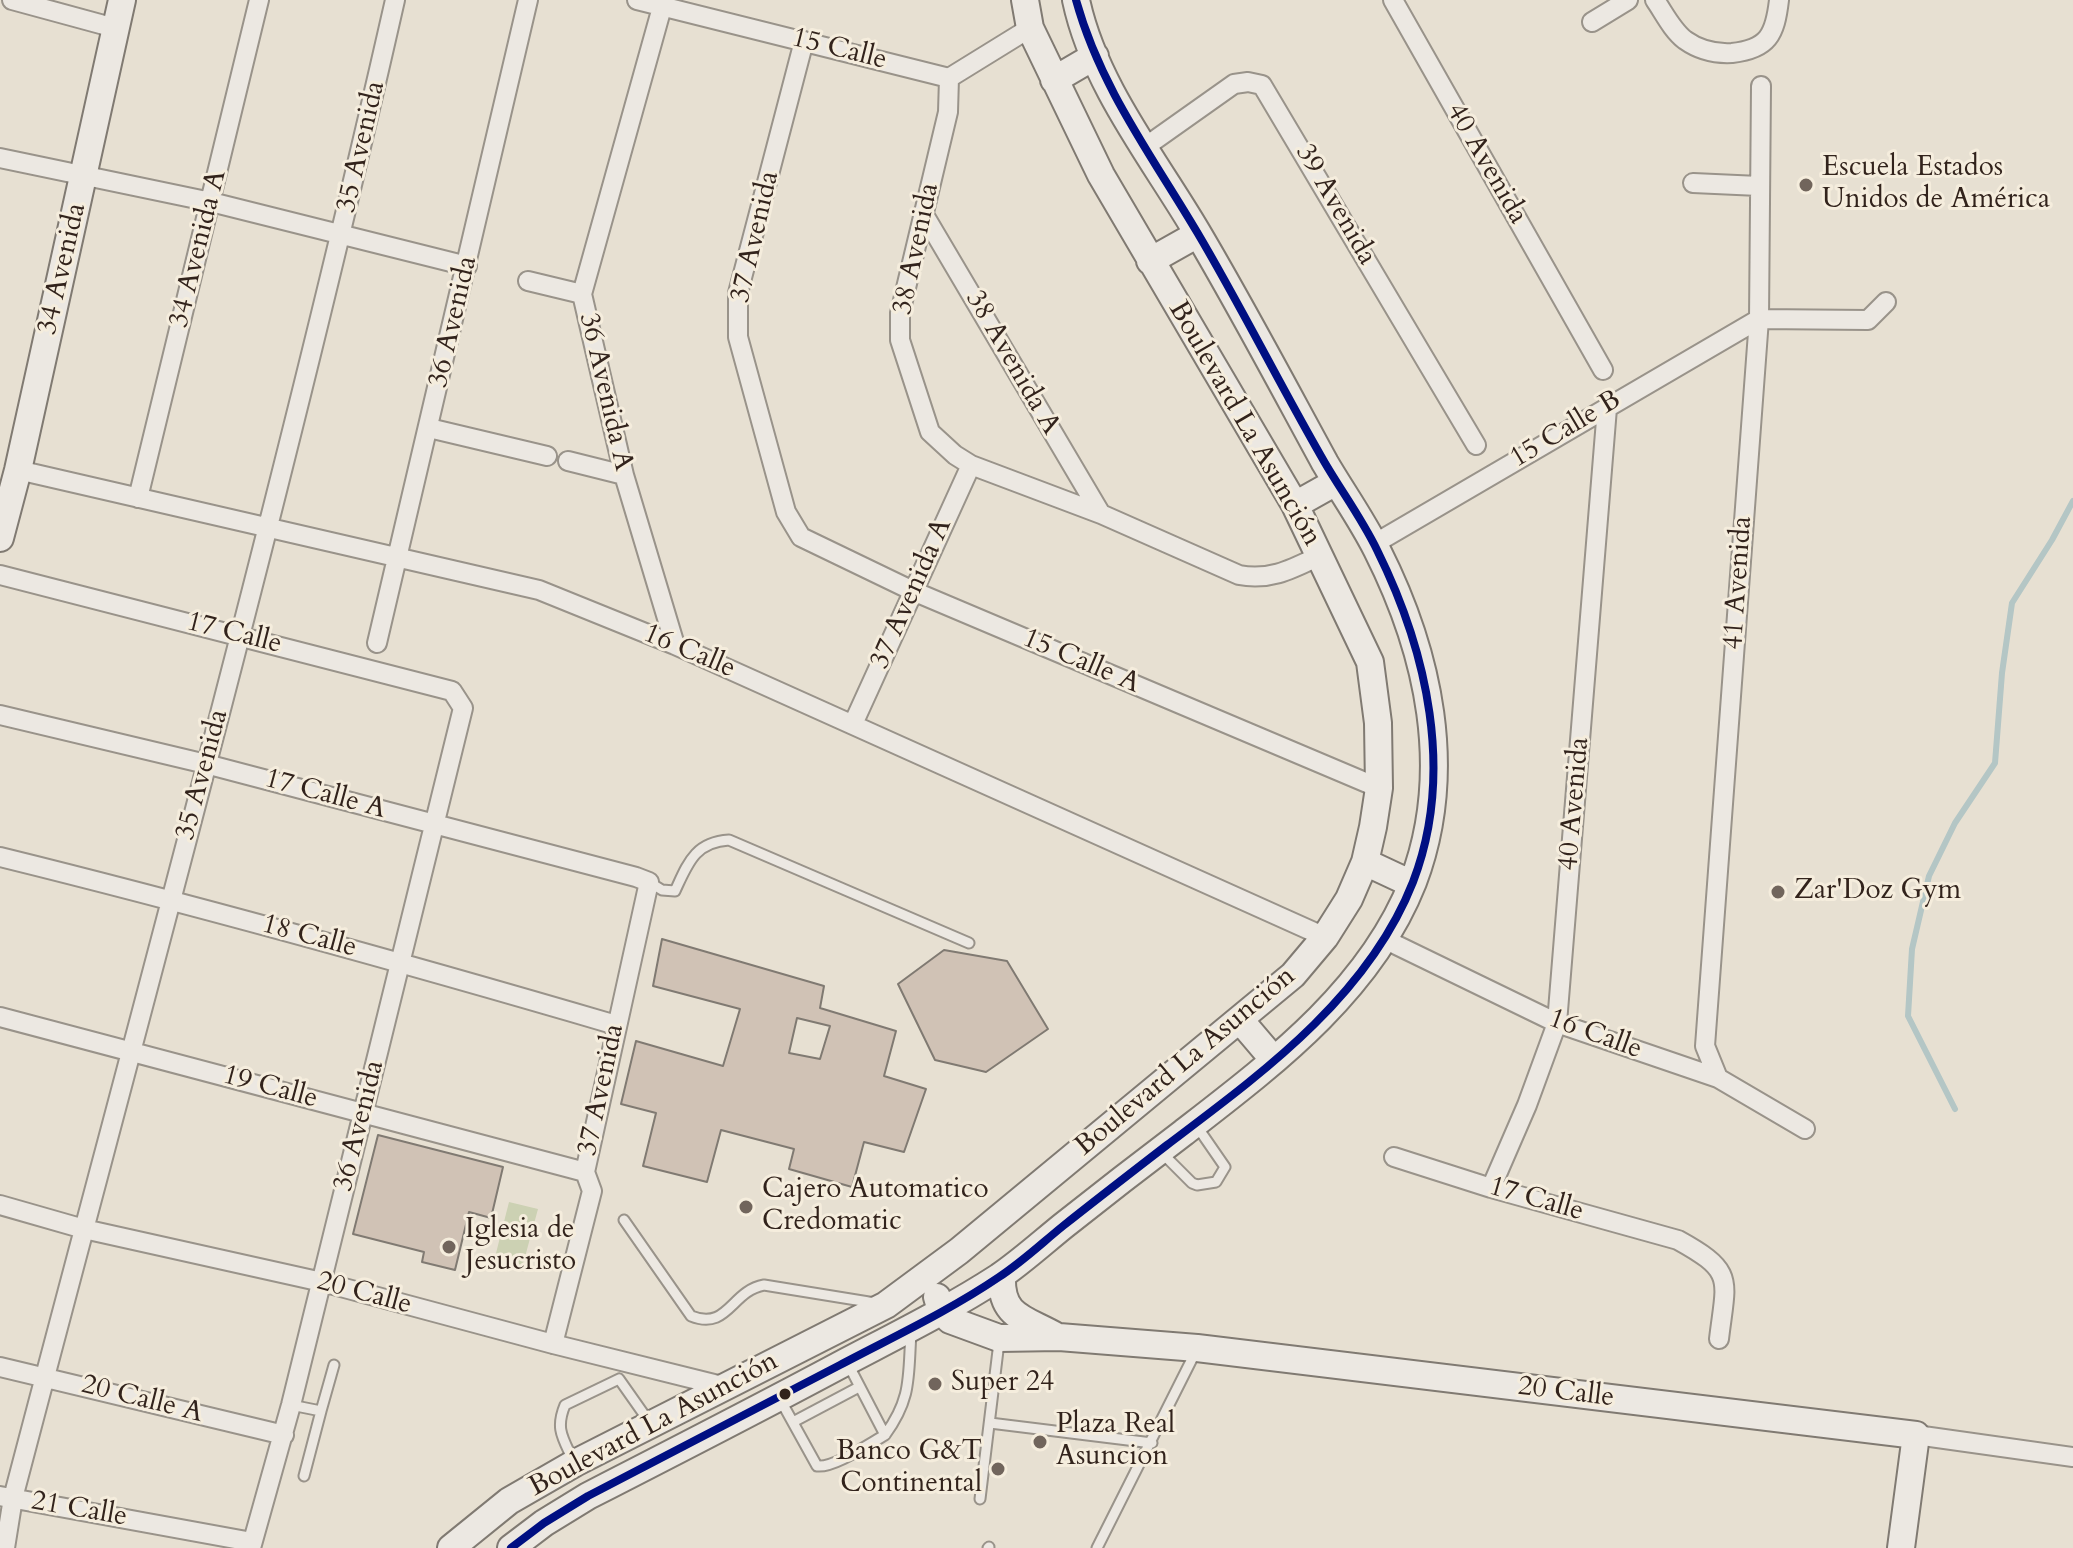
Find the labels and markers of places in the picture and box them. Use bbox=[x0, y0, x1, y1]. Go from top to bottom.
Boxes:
place label: Escuela Estados Unidos de América bbox=[1822, 152, 2050, 218]
marker: Escuela Estados Unidos de América bbox=[1797, 176, 1815, 194]
place label: Zar'Doz Gym bbox=[1794, 875, 1961, 909]
marker: Zar'Doz Gym bbox=[1769, 883, 1787, 901]
place label: Cajero Automatico Credomatic bbox=[762, 1174, 989, 1240]
marker: Cajero Automatico Credomatic bbox=[737, 1198, 755, 1216]
place label: Iglesia de Jesucristo bbox=[465, 1214, 576, 1280]
marker: Iglesia de Jesucristo bbox=[440, 1238, 458, 1256]
place label: Super 24 bbox=[951, 1367, 1054, 1401]
marker: Super 24 bbox=[926, 1375, 944, 1393]
unlabelled marker bbox=[777, 1386, 793, 1402]
place label: Plaza Real Asuncion bbox=[1056, 1409, 1175, 1475]
marker: Plaza Real Asuncion bbox=[1031, 1433, 1049, 1451]
place label: Banco G&T Continental bbox=[836, 1436, 982, 1502]
marker: Banco G&T Continental bbox=[989, 1460, 1007, 1478]

